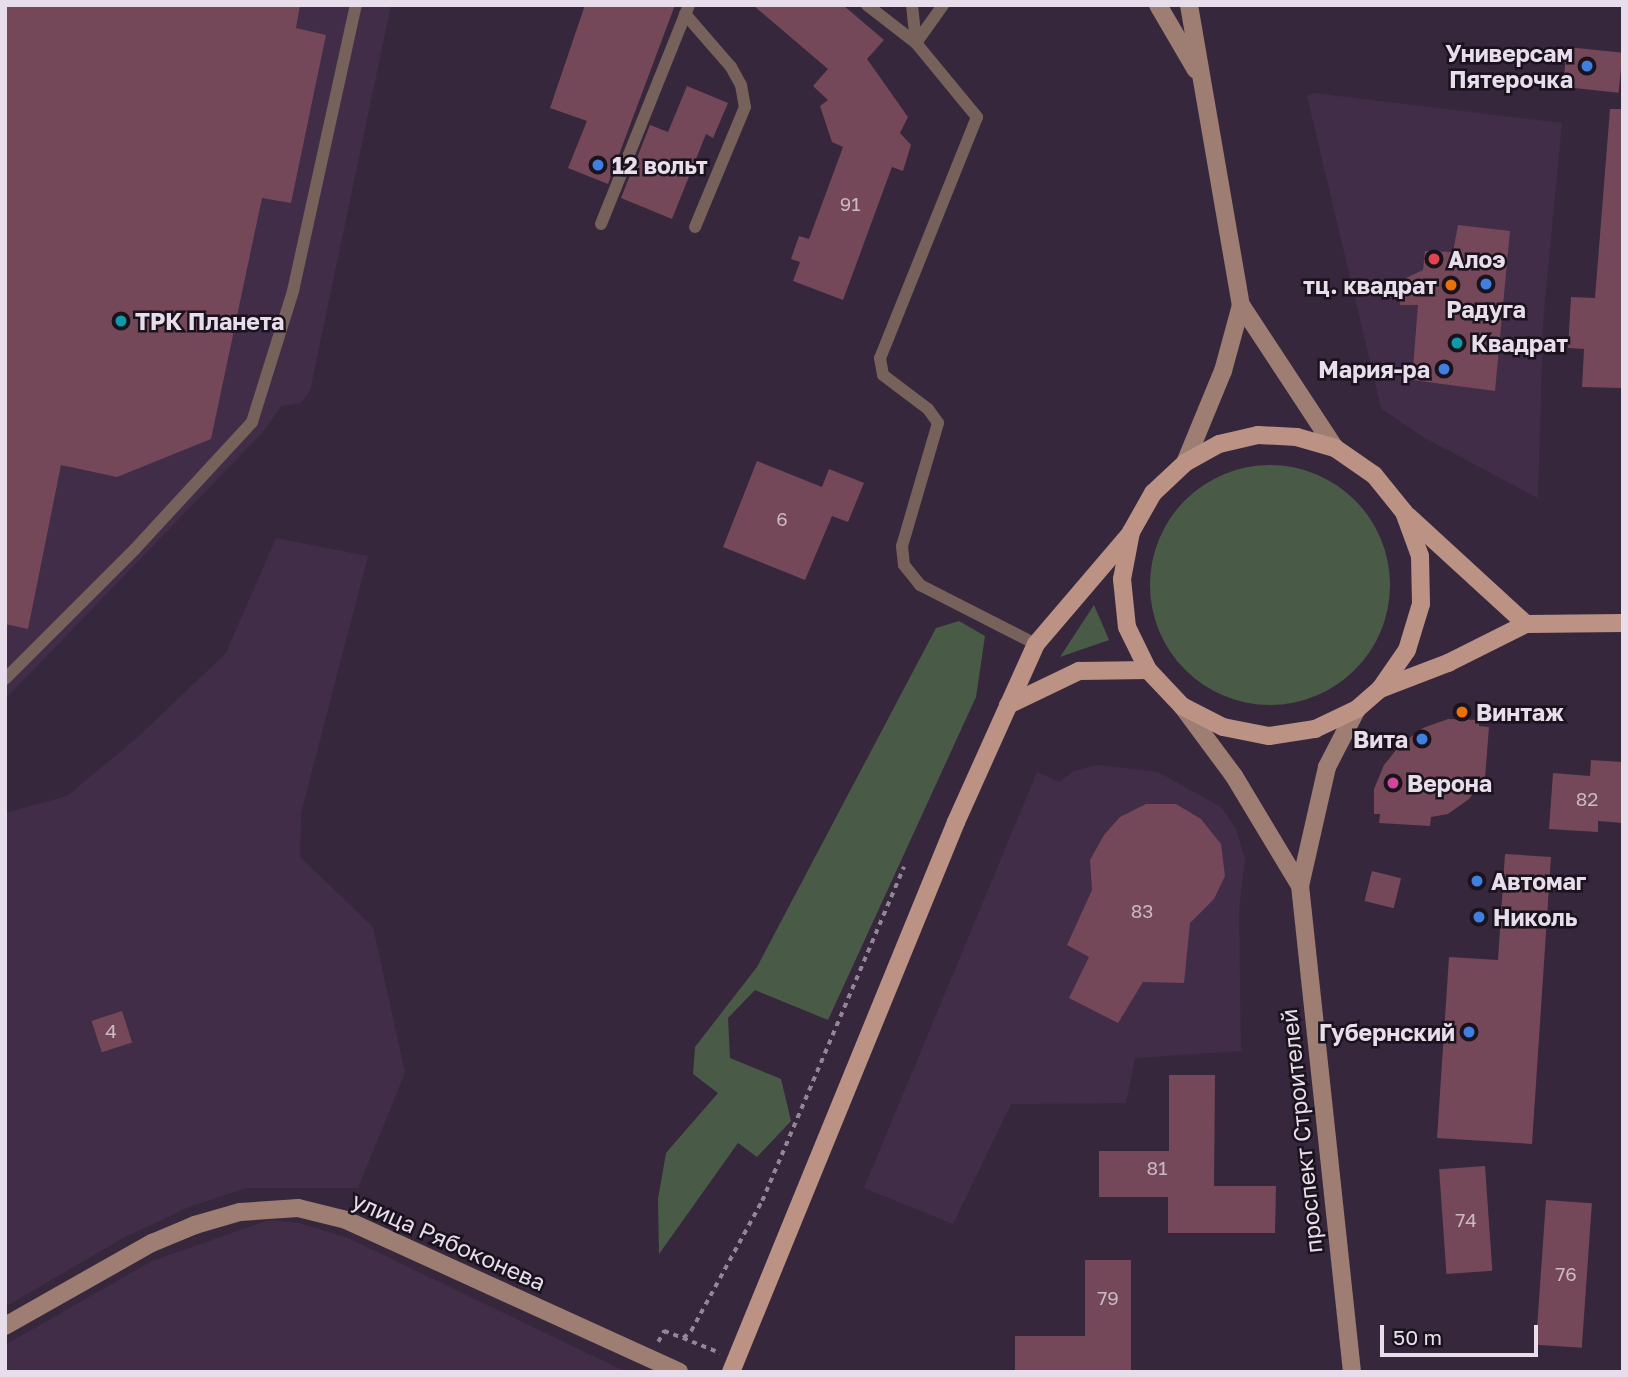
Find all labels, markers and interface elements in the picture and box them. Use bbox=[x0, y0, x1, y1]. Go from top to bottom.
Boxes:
place label: Универсам Пятерочка bbox=[1445, 39, 1573, 93]
marker: Универсам Пятерочка bbox=[1579, 58, 1595, 74]
place label: 12 вольт bbox=[612, 151, 708, 179]
marker: 12 вольт bbox=[590, 157, 606, 173]
house number: 91 bbox=[840, 193, 860, 215]
place label: Алоэ bbox=[1448, 245, 1506, 273]
marker: Алоэ bbox=[1426, 251, 1442, 267]
place label: тц. квадрат bbox=[1303, 271, 1437, 299]
marker: Радуга bbox=[1478, 276, 1494, 292]
marker: тц. квадрат bbox=[1443, 277, 1459, 293]
place label: Радуга bbox=[1446, 295, 1526, 323]
place label: ТРК Планета bbox=[135, 307, 284, 335]
marker: ТРК Планета bbox=[113, 313, 129, 329]
place label: Квадрат bbox=[1471, 329, 1568, 357]
marker: Квадрат bbox=[1449, 335, 1465, 351]
place label: Мария-ра bbox=[1318, 355, 1430, 383]
marker: Мария-ра bbox=[1436, 361, 1452, 377]
house number: 6 bbox=[776, 508, 788, 530]
place label: Винтаж bbox=[1476, 698, 1564, 726]
marker: Винтаж bbox=[1454, 704, 1470, 720]
place label: Вита bbox=[1353, 725, 1408, 753]
marker: Вита bbox=[1414, 731, 1430, 747]
place label: Верона bbox=[1407, 769, 1492, 797]
marker: Верона bbox=[1385, 775, 1401, 791]
house number: 82 bbox=[1576, 788, 1598, 810]
place label: Автомаг bbox=[1491, 867, 1586, 895]
marker: Автомаг bbox=[1469, 873, 1485, 889]
house number: 83 bbox=[1131, 900, 1153, 922]
place label: Николь bbox=[1493, 903, 1577, 931]
marker: Николь bbox=[1471, 909, 1487, 925]
street label: проспект Строителей bbox=[1274, 1007, 1328, 1255]
place label: Губернский bbox=[1319, 1018, 1455, 1046]
house number: 4 bbox=[105, 1020, 117, 1042]
marker: Губернский bbox=[1461, 1024, 1477, 1040]
house number: 81 bbox=[1147, 1157, 1167, 1179]
street label: улица Рябоконева bbox=[348, 1186, 550, 1296]
house number: 74 bbox=[1455, 1209, 1477, 1231]
house number: 76 bbox=[1555, 1263, 1577, 1285]
house number: 79 bbox=[1097, 1287, 1119, 1309]
scale bar bbox=[1383, 1310, 1540, 1354]
text: 50 m bbox=[1393, 1324, 1442, 1350]

